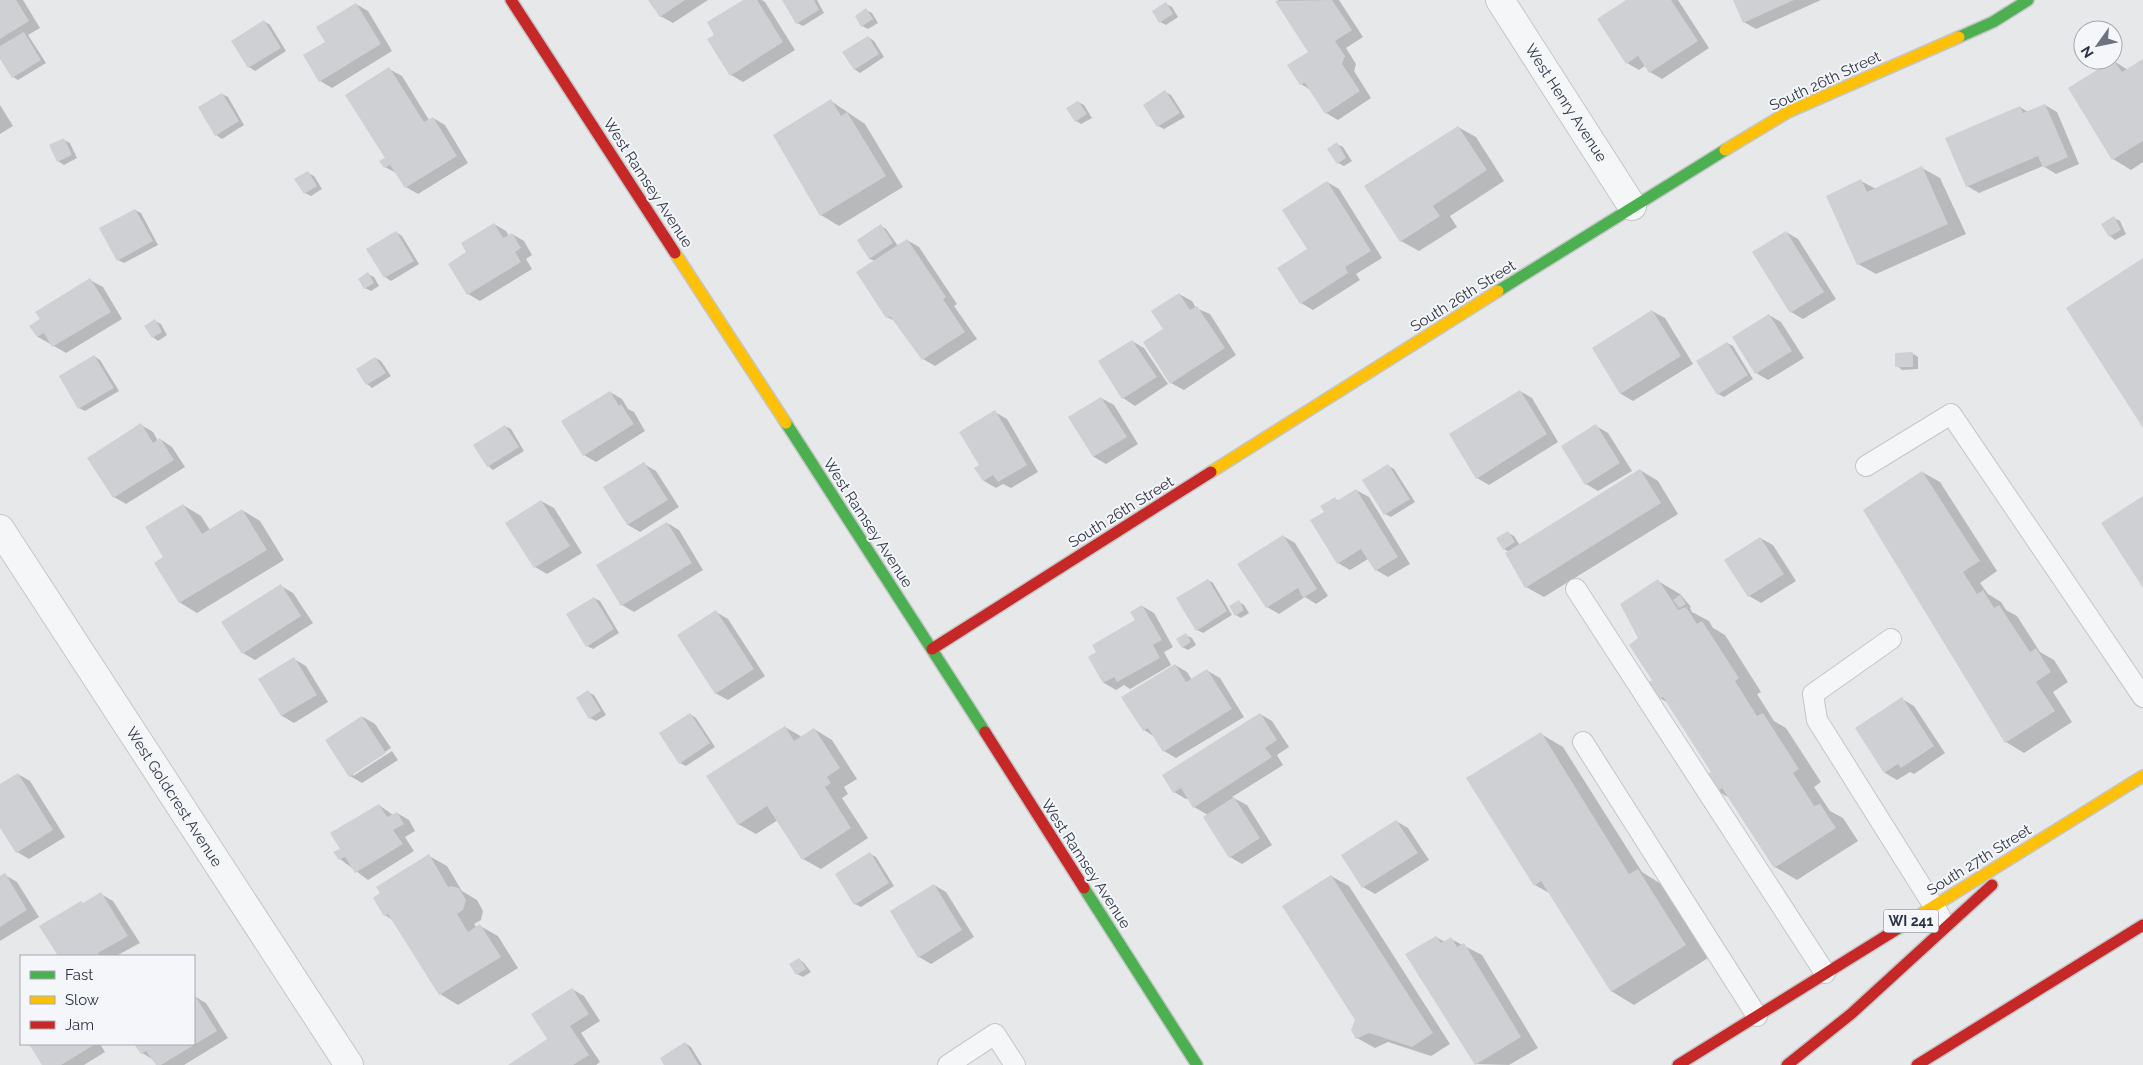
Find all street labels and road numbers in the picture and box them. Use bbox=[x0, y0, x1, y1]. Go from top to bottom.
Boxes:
street label: West Henry Avenue bbox=[1521, 41, 1611, 166]
street label: South 26th Street bbox=[1767, 47, 1883, 115]
street label: West Ramsey Avenue bbox=[599, 115, 697, 251]
street label: South 26th Street bbox=[1407, 256, 1519, 336]
street label: West Ramsey Avenue bbox=[819, 455, 917, 591]
street label: South 26th Street bbox=[1065, 472, 1177, 552]
street label: West Goldcrest Avenue bbox=[122, 724, 226, 870]
street label: West Ramsey Avenue bbox=[1037, 796, 1135, 932]
street label: South 27th Street bbox=[1924, 821, 2034, 899]
road number: WI 241 bbox=[1884, 909, 1938, 932]

